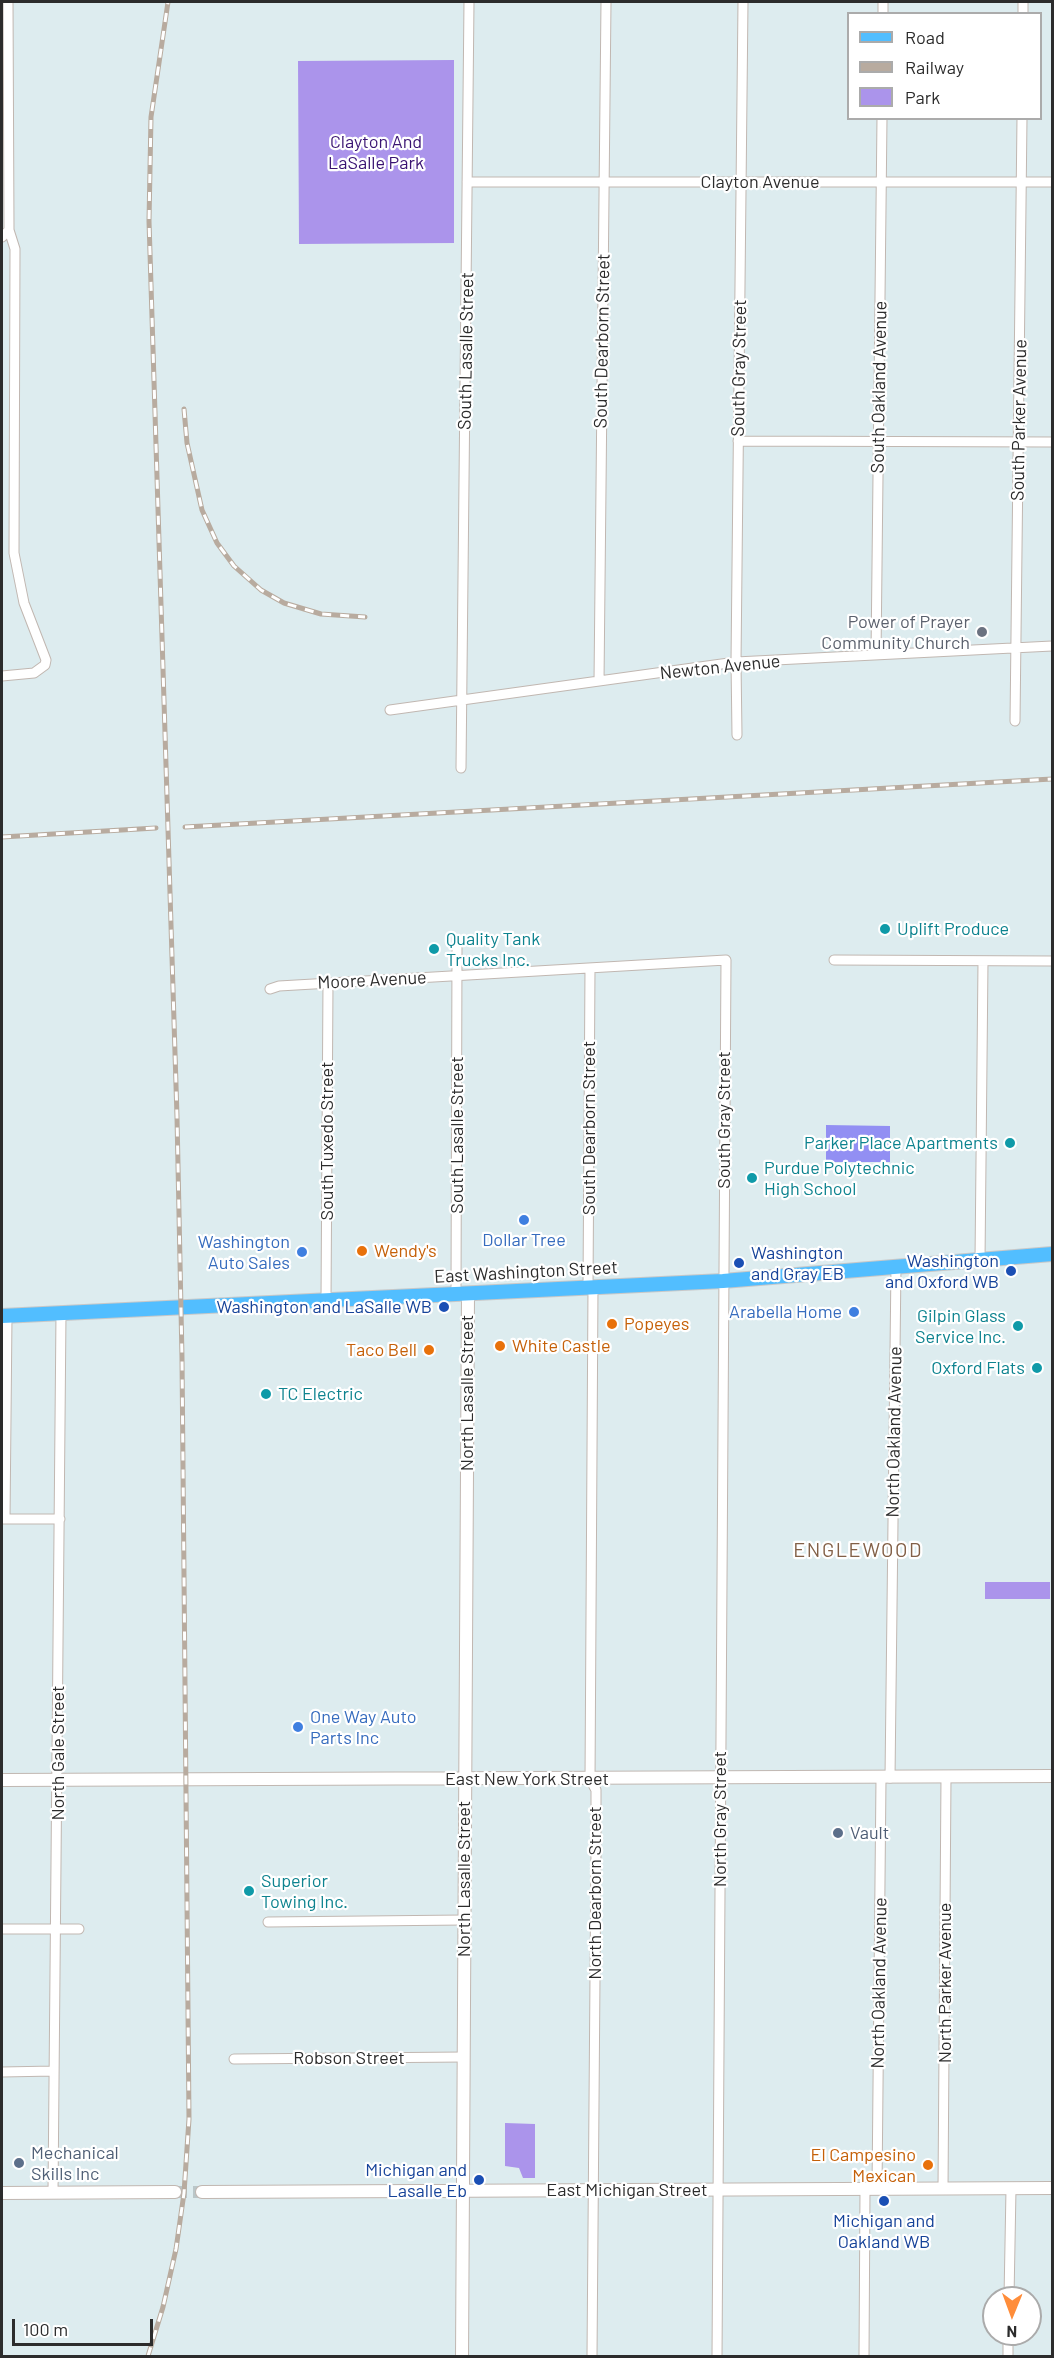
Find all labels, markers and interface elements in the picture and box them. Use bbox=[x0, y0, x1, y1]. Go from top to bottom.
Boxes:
legend bbox=[847, 12, 1042, 120]
text: Road bbox=[905, 26, 945, 48]
text: Railway bbox=[905, 56, 964, 78]
text: Park bbox=[905, 86, 940, 108]
park label: Clayton And LaSalle Park bbox=[328, 131, 424, 174]
street label: Clayton Avenue bbox=[700, 171, 820, 193]
street label: South Dearborn Street bbox=[590, 253, 614, 429]
street label: South Lasalle Street bbox=[454, 272, 478, 430]
street label: South Gray Street bbox=[727, 299, 751, 437]
street label: South Oakland Avenue bbox=[867, 300, 891, 474]
street label: South Parker Avenue bbox=[1007, 339, 1031, 501]
place label: Power of Prayer Community Church bbox=[821, 611, 970, 654]
marker: Power of Prayer Community Church bbox=[975, 625, 989, 639]
street label: Newton Avenue bbox=[659, 650, 781, 684]
place label: Uplift Produce bbox=[897, 918, 1009, 940]
marker: Uplift Produce bbox=[878, 922, 892, 936]
place label: Quality Tank Trucks Inc. bbox=[446, 928, 540, 970]
marker: Quality Tank Trucks Inc. bbox=[427, 942, 441, 956]
street label: Moore Avenue bbox=[317, 966, 427, 994]
street label: South Dearborn Street bbox=[578, 1041, 600, 1215]
street label: South Gray Street bbox=[713, 1051, 735, 1189]
street label: South Lasalle Street bbox=[446, 1056, 468, 1214]
street label: South Tuxedo Street bbox=[316, 1061, 338, 1221]
place label: Parker Place Apartments bbox=[804, 1132, 998, 1154]
marker: Parker Place Apartments bbox=[1003, 1136, 1017, 1150]
place label: Purdue Polytechnic High School bbox=[764, 1157, 915, 1200]
marker: Purdue Polytechnic High School bbox=[745, 1171, 759, 1185]
marker: Dollar Tree bbox=[517, 1213, 531, 1227]
place label: Dollar Tree bbox=[482, 1229, 566, 1251]
place label: Washington Auto Sales bbox=[198, 1231, 290, 1274]
place label: Wendy's bbox=[374, 1240, 437, 1262]
place label: Washington and Gray EB bbox=[751, 1242, 844, 1284]
marker: Wendy's bbox=[355, 1244, 369, 1258]
marker: Washington Auto Sales bbox=[295, 1245, 309, 1259]
place label: Washington and Oxford WB bbox=[885, 1250, 999, 1292]
street label: East Washington Street bbox=[434, 1256, 618, 1288]
marker: Washington and Gray EB bbox=[732, 1256, 746, 1270]
marker: Washington and Oxford WB bbox=[1004, 1264, 1018, 1278]
place label: Washington and LaSalle WB bbox=[217, 1296, 432, 1318]
marker: Washington and LaSalle WB bbox=[437, 1300, 451, 1314]
place label: Arabella Home bbox=[729, 1301, 842, 1323]
marker: Arabella Home bbox=[847, 1305, 861, 1319]
place label: Gilpin Glass Service Inc. bbox=[915, 1305, 1006, 1348]
place label: Popeyes bbox=[624, 1313, 689, 1335]
street label: North Lasalle Street bbox=[456, 1315, 478, 1471]
marker: Popeyes bbox=[605, 1317, 619, 1331]
marker: Gilpin Glass Service Inc. bbox=[1011, 1319, 1025, 1333]
place label: White Castle bbox=[512, 1335, 610, 1357]
place label: Taco Bell bbox=[346, 1339, 417, 1361]
marker: White Castle bbox=[493, 1339, 507, 1353]
marker: Taco Bell bbox=[422, 1343, 436, 1357]
street label: North Oakland Avenue bbox=[882, 1346, 906, 1518]
place label: Oxford Flats bbox=[931, 1357, 1025, 1379]
marker: Oxford Flats bbox=[1030, 1361, 1044, 1375]
place label: TC Electric bbox=[278, 1383, 363, 1405]
marker: TC Electric bbox=[259, 1387, 273, 1401]
district label: ENGLEWOOD bbox=[793, 1538, 923, 1562]
street label: North Gale Street bbox=[47, 1685, 69, 1821]
place label: One Way Auto Parts Inc bbox=[310, 1706, 417, 1748]
marker: One Way Auto Parts Inc bbox=[291, 1720, 305, 1734]
street label: North Gray Street bbox=[709, 1751, 731, 1887]
street label: East New York Street bbox=[445, 1768, 609, 1790]
street label: North Lasalle Street bbox=[453, 1801, 475, 1957]
street label: North Dearborn Street bbox=[584, 1806, 606, 1980]
place label: Vault bbox=[850, 1822, 889, 1844]
marker: Vault bbox=[831, 1826, 845, 1840]
place label: Superior Towing Inc. bbox=[261, 1870, 348, 1912]
marker: Superior Towing Inc. bbox=[242, 1884, 256, 1898]
street label: North Oakland Avenue bbox=[867, 1897, 891, 2069]
street label: North Parker Avenue bbox=[934, 1903, 956, 2063]
street label: Robson Street bbox=[293, 2047, 405, 2069]
place label: Mechanical Skills Inc bbox=[31, 2142, 119, 2184]
place label: El Campesino Mexican bbox=[811, 2144, 916, 2186]
marker: Mechanical Skills Inc bbox=[12, 2156, 26, 2170]
marker: El Campesino Mexican bbox=[921, 2158, 935, 2172]
place label: Michigan and Lasalle Eb bbox=[365, 2159, 467, 2202]
marker: Michigan and Lasalle Eb bbox=[472, 2173, 486, 2187]
street label: East Michigan Street bbox=[546, 2179, 708, 2201]
marker: Michigan and Oakland WB bbox=[877, 2194, 891, 2208]
place label: Michigan and Oakland WB bbox=[833, 2210, 935, 2252]
north arrow bbox=[982, 2286, 1042, 2346]
scale bar bbox=[15, 2307, 156, 2345]
text: 100 m bbox=[23, 2318, 68, 2340]
text: N bbox=[1006, 2323, 1017, 2342]

